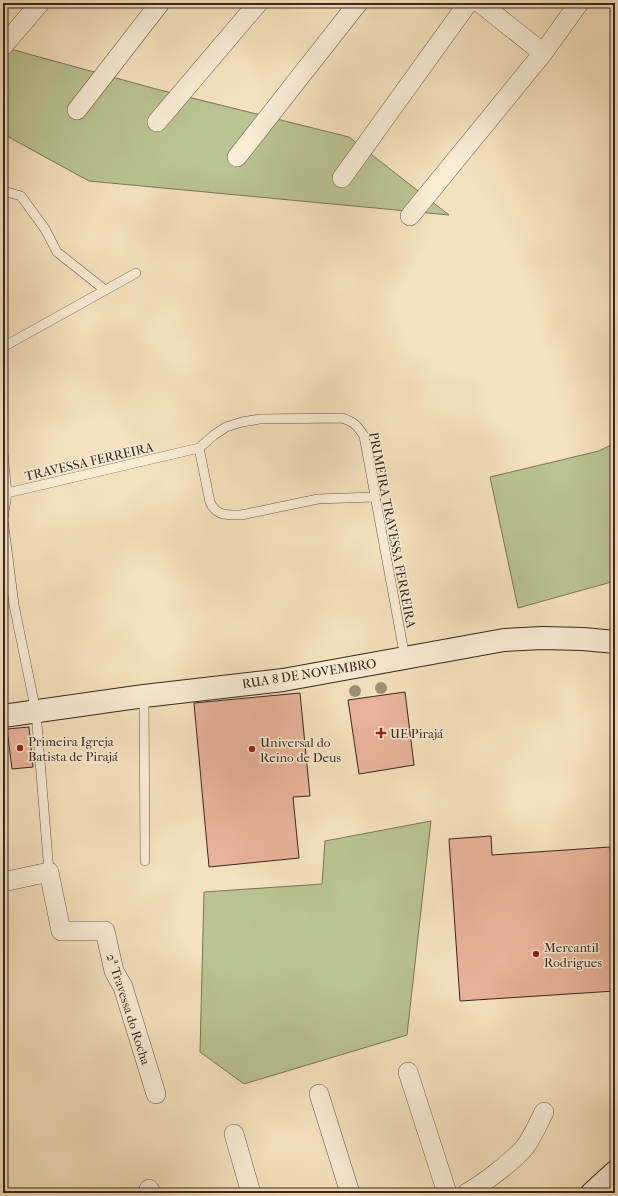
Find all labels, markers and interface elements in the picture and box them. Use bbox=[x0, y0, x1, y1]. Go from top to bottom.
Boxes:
street label: PRIMEIRA TRAVESSA FERREIRA bbox=[366, 431, 419, 630]
street label: TRAVESSA FERREIRA bbox=[23, 439, 155, 484]
street label: RUA 8 DE NOVEMBRO bbox=[241, 655, 377, 692]
place label: UE Pirajá bbox=[390, 726, 444, 741]
marker: UE Pirajá bbox=[375, 727, 387, 739]
place label: Primeira Igreja Batista de Pirajá bbox=[28, 734, 119, 764]
place label: Universal do Reino de Deus bbox=[260, 735, 341, 765]
marker: Primeira Igreja Batista de Pirajá bbox=[15, 743, 25, 753]
marker: Universal do Reino de Deus bbox=[247, 744, 257, 754]
place label: Mercantil Rodrigues bbox=[544, 940, 602, 970]
marker: Mercantil Rodrigues bbox=[531, 949, 541, 959]
street label: 2ª Travessa do Rocha bbox=[103, 952, 154, 1067]

